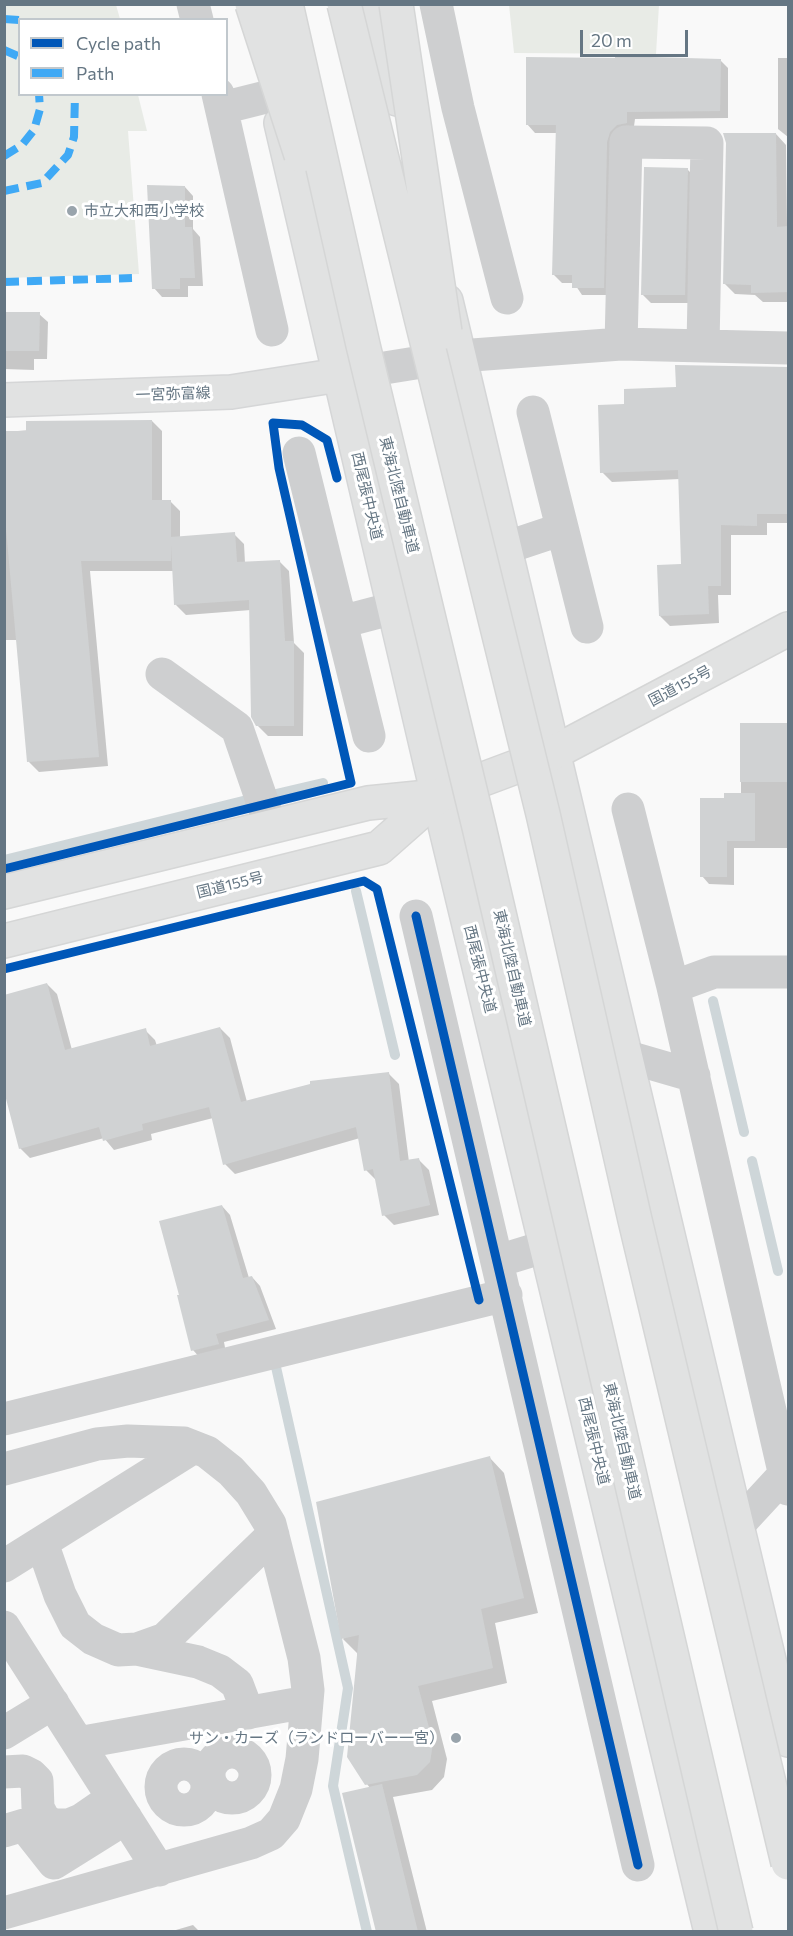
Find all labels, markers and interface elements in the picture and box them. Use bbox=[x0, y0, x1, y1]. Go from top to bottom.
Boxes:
legend bbox=[18, 18, 228, 96]
scale bar bbox=[583, 18, 691, 56]
text: 20 m bbox=[591, 29, 632, 51]
text: Cycle path bbox=[76, 32, 161, 54]
text: Path bbox=[76, 62, 114, 84]
place label: 市立大和西小学校 bbox=[84, 202, 204, 220]
marker: 市立大和西小学校 bbox=[65, 204, 79, 218]
street label: 一宮弥富線 bbox=[135, 384, 211, 404]
street label: 東海北陸自動車道 bbox=[376, 435, 422, 555]
street label: 西尾張中央道 bbox=[348, 450, 386, 542]
street label: 国道155号 bbox=[645, 662, 715, 710]
street label: 国道155号 bbox=[195, 868, 265, 902]
street label: 東海北陸自動車道 bbox=[490, 908, 534, 1028]
street label: 西尾張中央道 bbox=[460, 923, 500, 1015]
street label: 東海北陸自動車道 bbox=[600, 1381, 644, 1501]
street label: 西尾張中央道 bbox=[575, 1395, 613, 1487]
place label: サン・カーズ（ランドローバー一宮） bbox=[189, 1729, 444, 1747]
marker: サン・カーズ（ランドローバー一宮） bbox=[449, 1731, 463, 1745]

